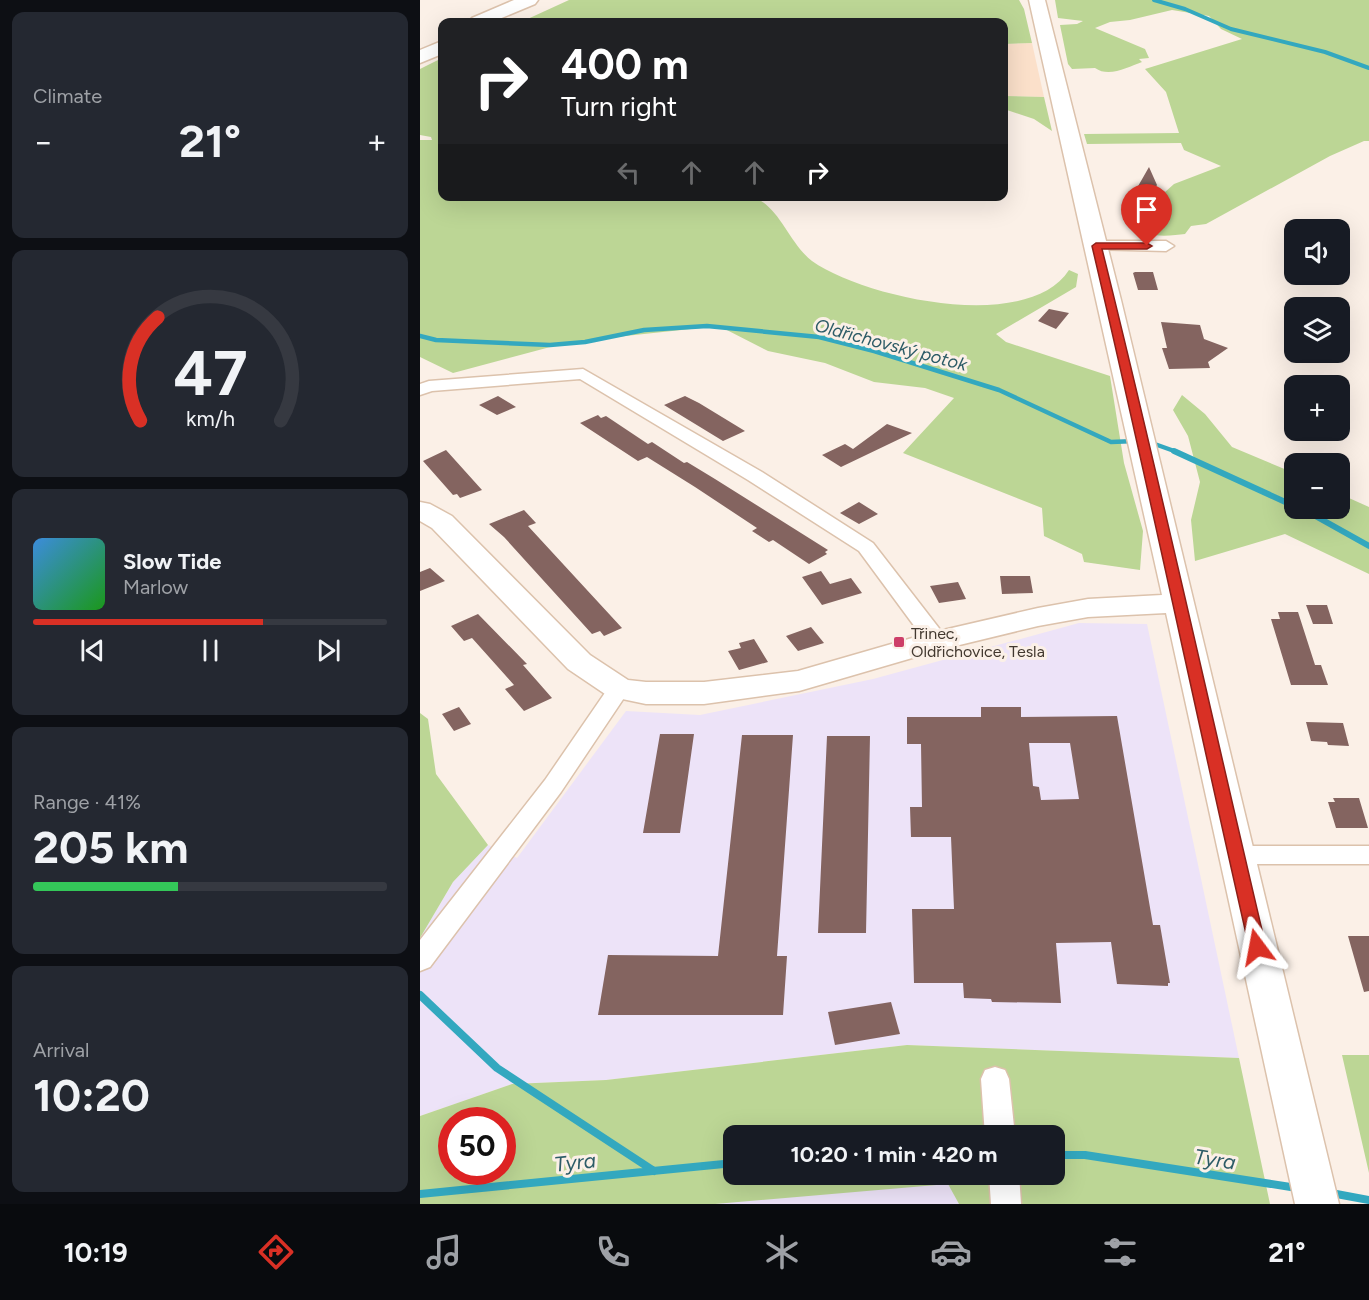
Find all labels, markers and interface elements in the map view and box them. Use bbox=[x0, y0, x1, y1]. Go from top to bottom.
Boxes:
text: 400 m bbox=[561, 39, 689, 90]
icon: right bbox=[462, 42, 540, 120]
text: Climate bbox=[33, 84, 102, 108]
text: Turn right bbox=[561, 90, 677, 123]
text: 21° bbox=[179, 114, 241, 168]
text: − bbox=[33, 122, 54, 161]
text: + bbox=[366, 122, 387, 161]
icon: left bbox=[612, 156, 645, 189]
icon: ahead bbox=[675, 156, 708, 189]
icon: ahead bbox=[738, 156, 771, 189]
icon: right bbox=[801, 156, 834, 189]
pin bbox=[1121, 184, 1172, 246]
icon: arrive bbox=[1130, 193, 1163, 226]
map controls bbox=[1284, 219, 1350, 519]
button: sound bbox=[1284, 219, 1350, 285]
button: layers bbox=[1284, 297, 1350, 363]
water label: Oldřichovský potok bbox=[813, 314, 971, 376]
text: 47 bbox=[173, 336, 247, 411]
button: + bbox=[1284, 375, 1350, 441]
text: km/h bbox=[186, 406, 234, 431]
button: − bbox=[1284, 453, 1350, 519]
text: Slow Tide bbox=[123, 548, 222, 575]
text: Marlow bbox=[123, 575, 188, 599]
place label: Třinec, Oldřichovice, Tesla bbox=[911, 624, 1045, 661]
icon: previous bbox=[76, 634, 109, 667]
icon: pause bbox=[194, 634, 227, 667]
icon: next bbox=[312, 634, 345, 667]
marker: Třinec, Oldřichovice, Tesla bbox=[892, 635, 906, 649]
text: Range · 41% bbox=[33, 790, 141, 814]
text: 205 km bbox=[33, 820, 189, 874]
position arrow bbox=[1225, 915, 1289, 979]
text: Arrival bbox=[33, 1038, 89, 1062]
text: 10:20 bbox=[33, 1068, 150, 1122]
speed limit sign: 50 bbox=[438, 1107, 516, 1185]
text: 10:20 · 1 min · 420 m bbox=[791, 1141, 997, 1168]
water label: Tyra bbox=[1192, 1143, 1238, 1175]
water label: Tyra bbox=[553, 1147, 597, 1177]
icon: directions bbox=[255, 1231, 297, 1273]
icon: music bbox=[423, 1231, 465, 1273]
icon: phone bbox=[592, 1231, 634, 1273]
icon: climate bbox=[761, 1231, 803, 1273]
icon: car bbox=[930, 1231, 972, 1273]
icon: filters bbox=[1099, 1231, 1141, 1273]
text: 10:19 bbox=[63, 1236, 128, 1269]
text: 21° bbox=[1268, 1236, 1305, 1269]

